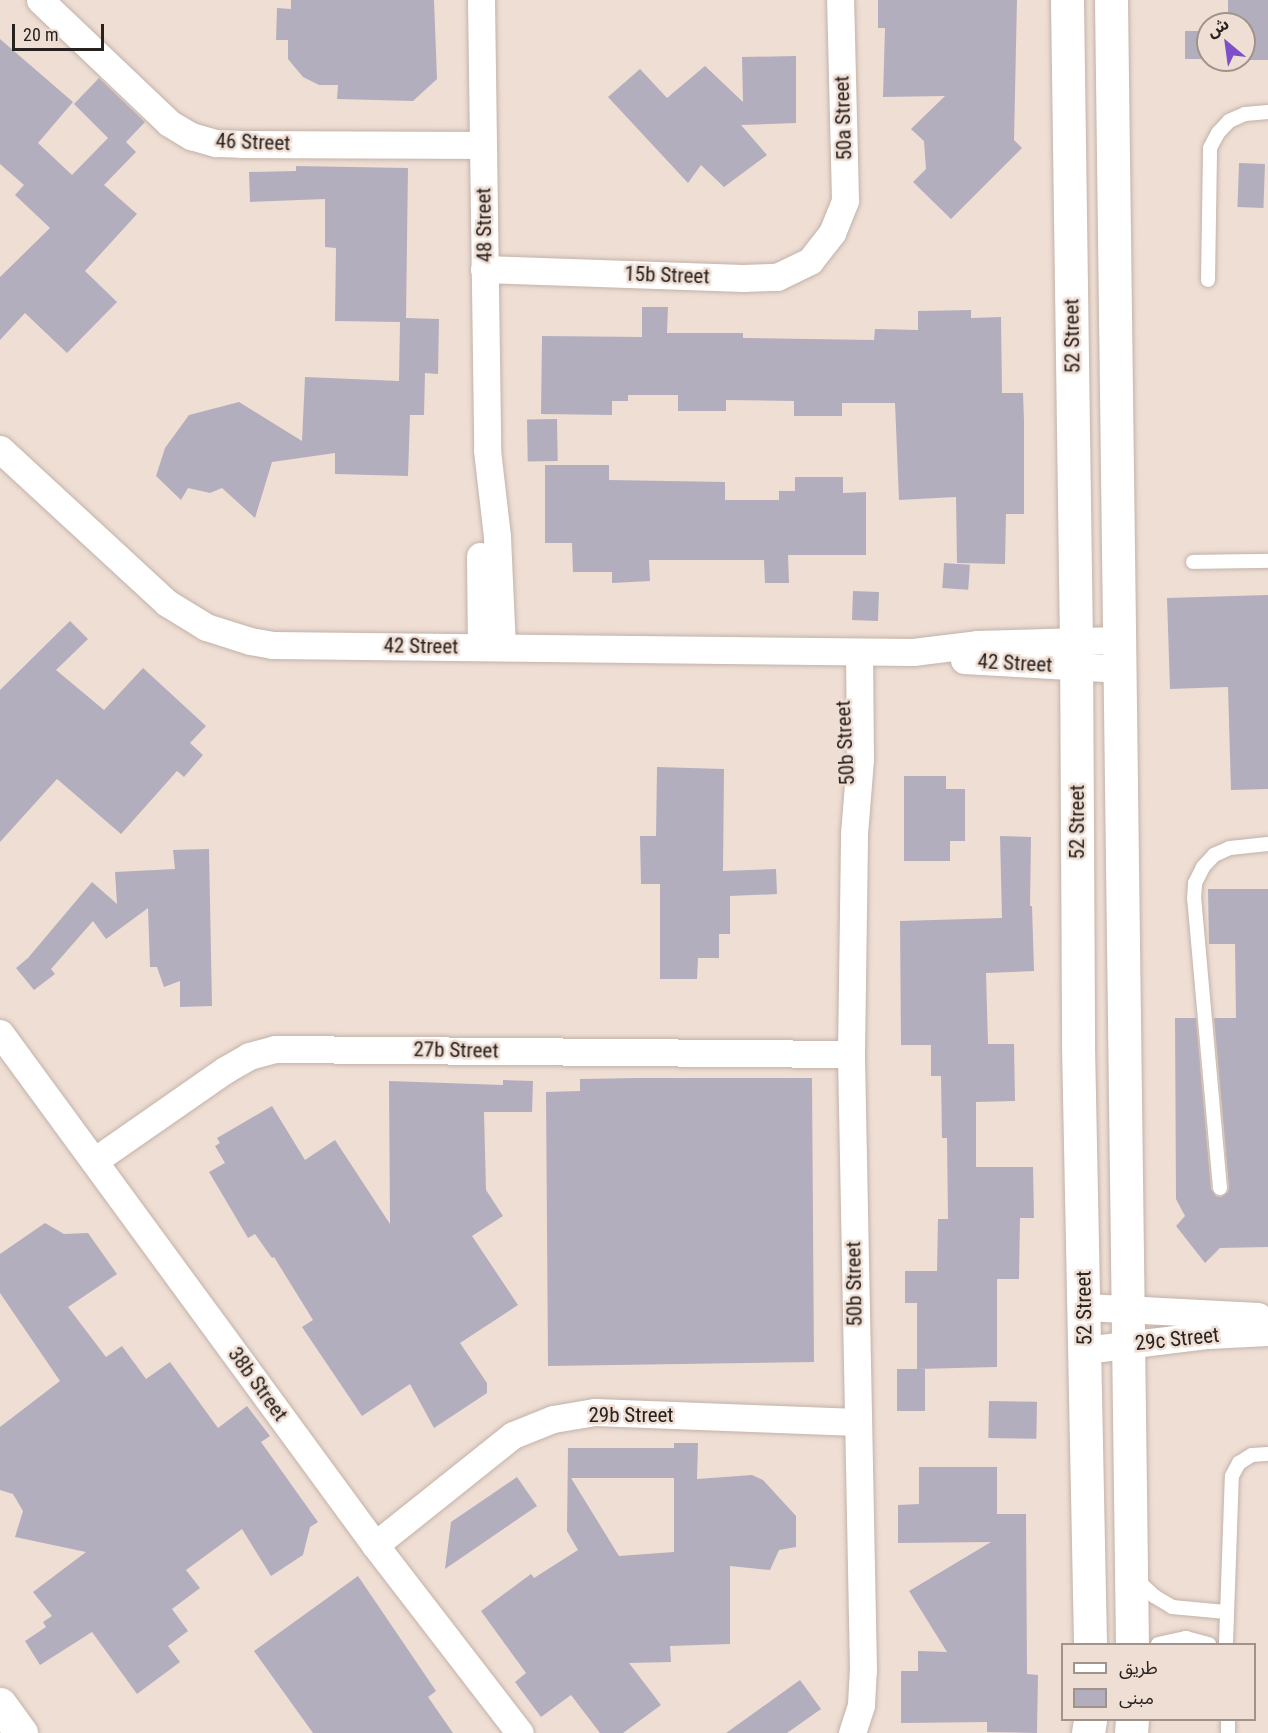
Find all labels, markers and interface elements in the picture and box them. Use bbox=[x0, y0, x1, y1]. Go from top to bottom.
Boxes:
scale bar bbox=[15, 12, 106, 50]
north arrow bbox=[1196, 12, 1256, 72]
text: ش bbox=[1204, 14, 1232, 41]
text: 20 m bbox=[23, 24, 58, 45]
street label: 50a Street bbox=[829, 75, 857, 161]
street label: 46 Street bbox=[215, 128, 291, 156]
street label: 48 Street bbox=[471, 187, 497, 263]
street label: 15b Street bbox=[624, 261, 710, 289]
street label: 52 Street bbox=[1059, 298, 1085, 374]
street label: 42 Street bbox=[383, 633, 459, 659]
street label: 42 Street bbox=[977, 648, 1053, 678]
street label: 50b Street bbox=[830, 700, 860, 786]
street label: 52 Street bbox=[1064, 785, 1090, 859]
street label: 27b Street bbox=[413, 1037, 499, 1063]
street label: 50b Street bbox=[841, 1241, 867, 1327]
street label: 52 Street bbox=[1071, 1270, 1097, 1346]
street label: 29c Street bbox=[1134, 1322, 1220, 1356]
street label: 38b Street bbox=[223, 1342, 293, 1426]
street label: 29b Street bbox=[588, 1402, 674, 1428]
legend bbox=[1061, 1643, 1256, 1721]
text: طريق bbox=[1119, 1657, 1158, 1678]
text: مبنى bbox=[1119, 1687, 1154, 1708]

